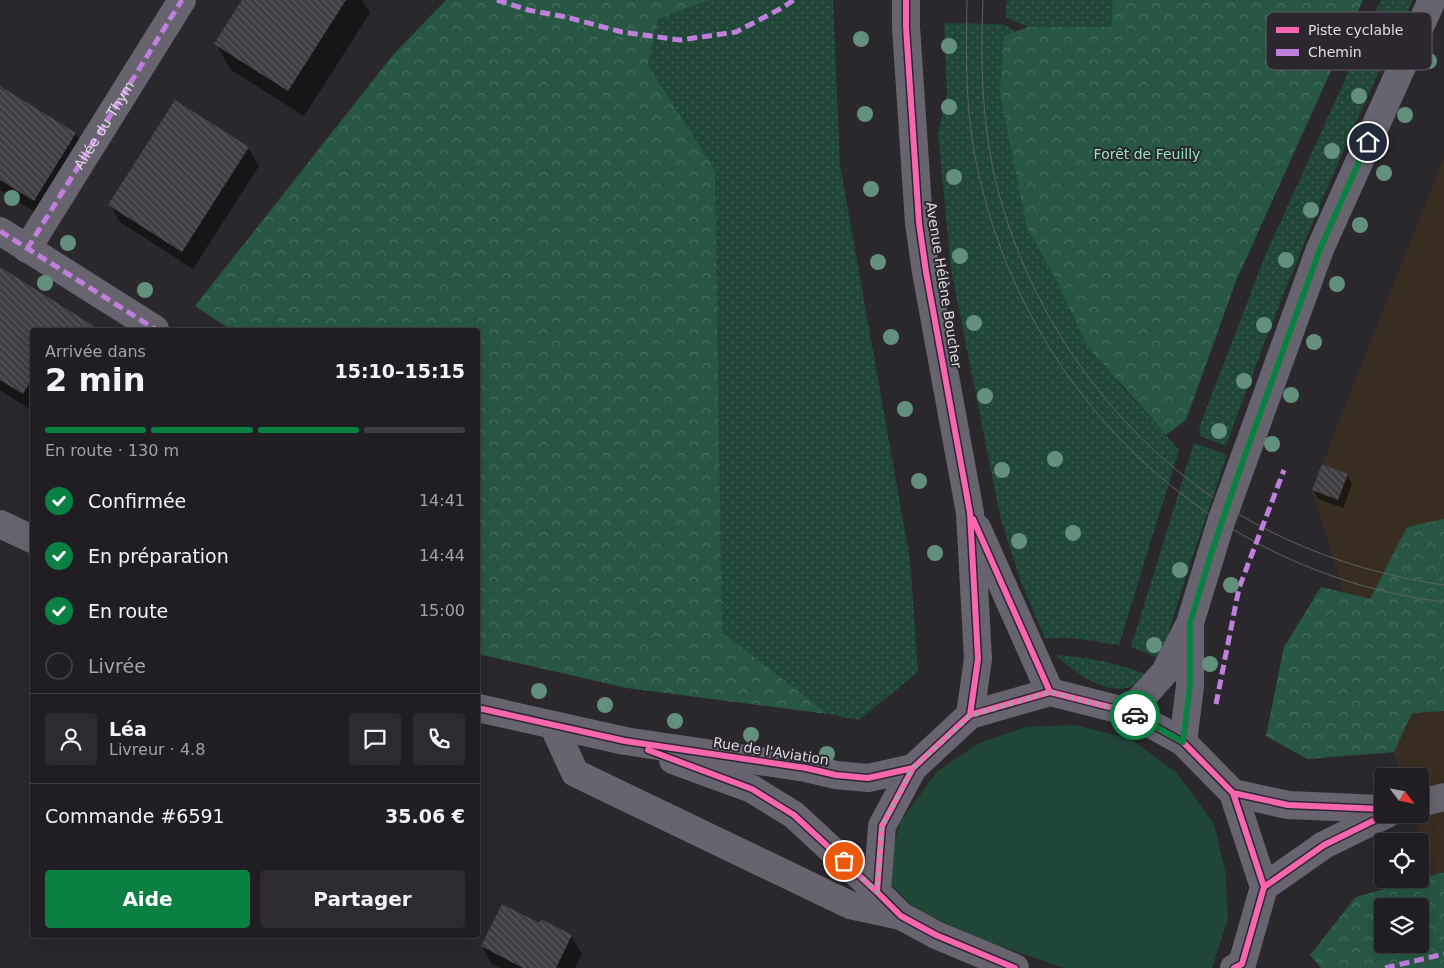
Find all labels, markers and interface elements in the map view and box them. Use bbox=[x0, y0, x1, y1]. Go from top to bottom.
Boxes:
legend bbox=[1266, 12, 1432, 70]
text: Piste cyclable bbox=[1308, 22, 1403, 38]
text: Chemin bbox=[1308, 44, 1362, 60]
street label: Allée du Thym bbox=[71, 78, 138, 172]
pin bbox=[1347, 121, 1389, 163]
icon: home bbox=[1354, 128, 1382, 156]
park label: Forêt de Feuilly bbox=[1094, 146, 1200, 162]
street label: Avenue Hélène Boucher bbox=[923, 201, 965, 369]
text: Arrivée dans bbox=[45, 342, 146, 361]
text: 15:10–15:15 bbox=[335, 360, 465, 382]
text: 2 min bbox=[45, 361, 146, 399]
text: En route · 130 m bbox=[45, 441, 179, 460]
icon: check bbox=[45, 487, 73, 515]
text: Confirmée bbox=[88, 490, 186, 512]
text: 14:41 bbox=[419, 491, 465, 510]
icon: check bbox=[45, 542, 73, 570]
text: En préparation bbox=[88, 545, 229, 567]
text: 14:44 bbox=[419, 546, 465, 565]
icon: check bbox=[45, 597, 73, 625]
text: En route bbox=[88, 600, 168, 622]
text: 15:00 bbox=[419, 601, 465, 620]
text: Livrée bbox=[88, 655, 146, 677]
courier bbox=[1110, 690, 1160, 740]
icon: car bbox=[1121, 701, 1149, 729]
button: person bbox=[45, 713, 97, 765]
button: chat bbox=[349, 713, 401, 765]
button: phone bbox=[413, 713, 465, 765]
text: Léa bbox=[109, 718, 147, 740]
street label: Rue de l'Aviation bbox=[712, 734, 830, 768]
text: Livreur · 4.8 bbox=[109, 740, 205, 759]
north arrow bbox=[1374, 768, 1429, 822]
map controls bbox=[1374, 768, 1429, 953]
text: Commande #6591 bbox=[45, 805, 225, 827]
text: 35.06 € bbox=[385, 805, 465, 827]
button: locate bbox=[1374, 833, 1429, 888]
pin bbox=[823, 840, 865, 882]
icon: bag bbox=[830, 847, 858, 875]
button: Aide bbox=[45, 870, 250, 928]
button: Partager bbox=[260, 870, 465, 928]
button: layers bbox=[1374, 898, 1429, 953]

